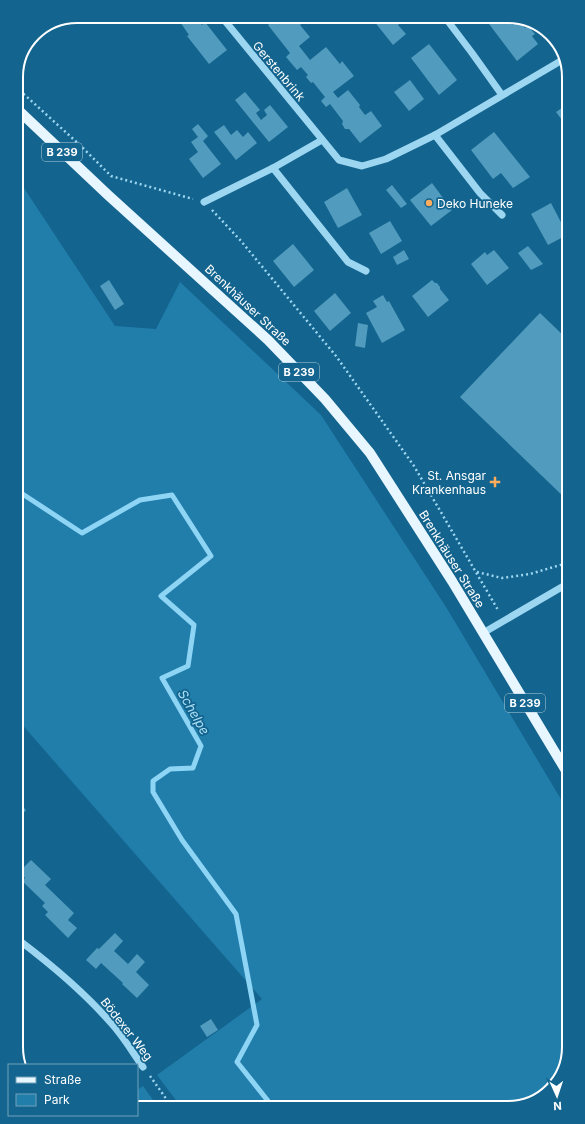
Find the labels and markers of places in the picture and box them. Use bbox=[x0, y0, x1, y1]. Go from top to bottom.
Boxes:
place label: Deko Huneke bbox=[437, 196, 513, 211]
marker: Deko Huneke bbox=[424, 198, 434, 208]
place label: St. Ansgar Krankenhaus bbox=[412, 468, 486, 497]
marker: St. Ansgar Krankenhaus bbox=[489, 476, 501, 488]

